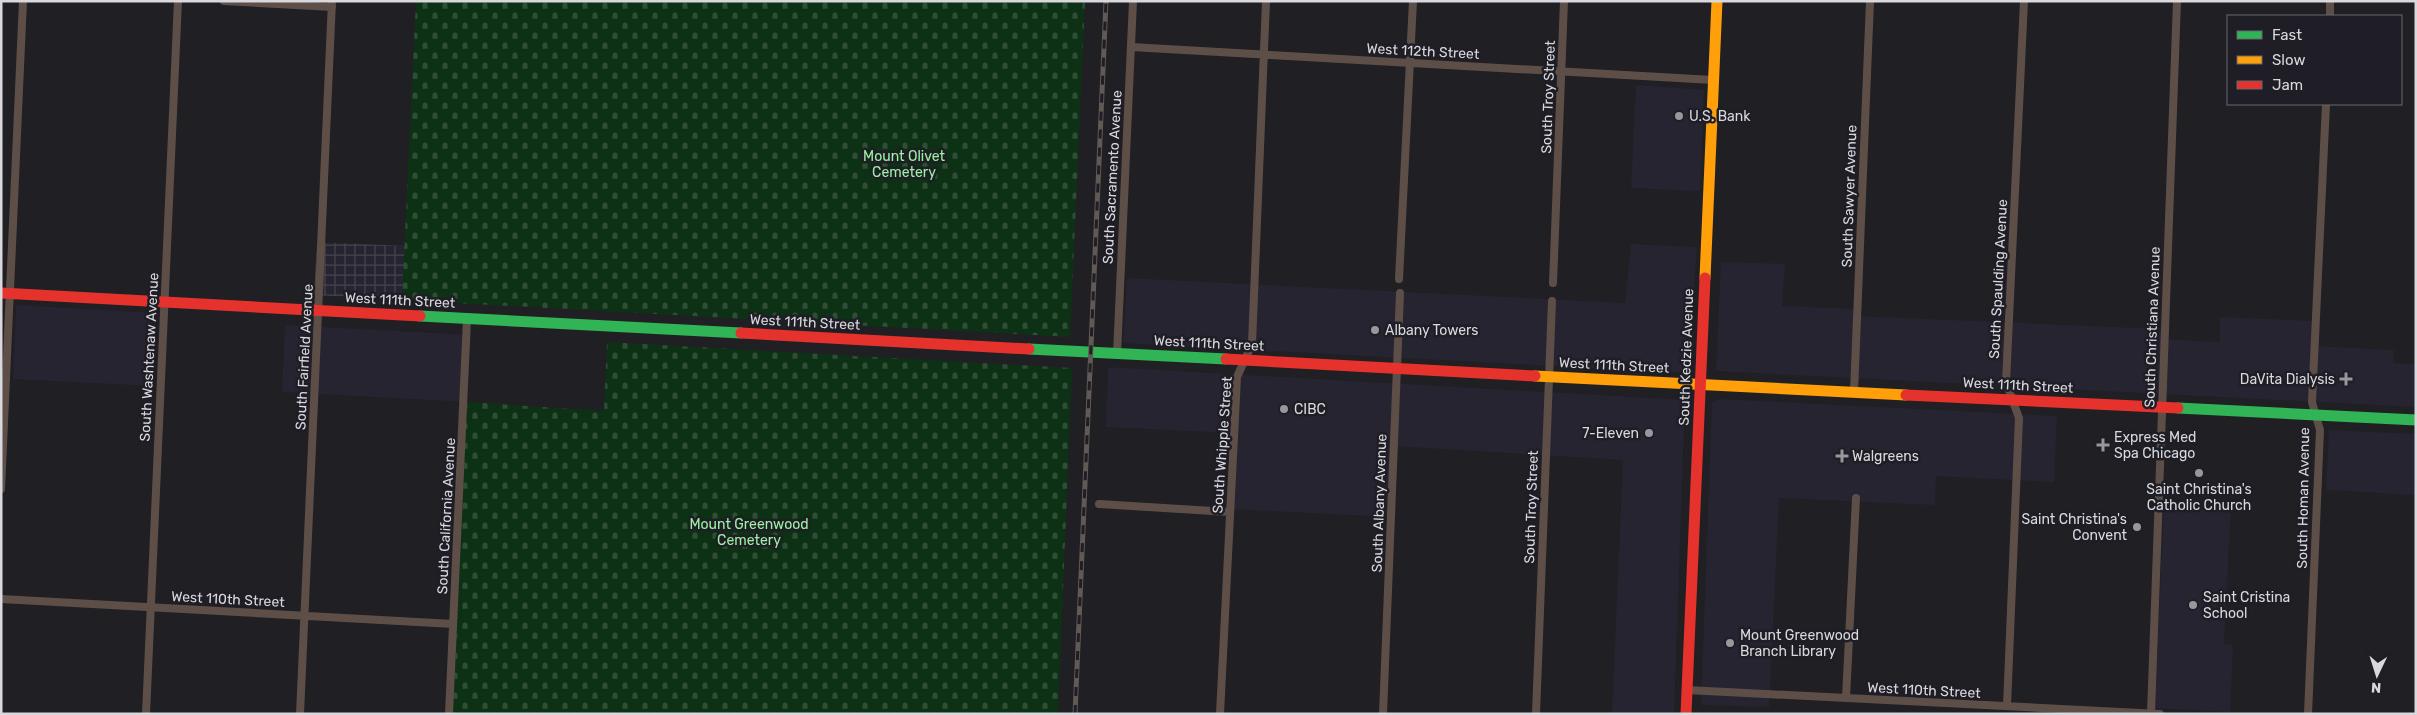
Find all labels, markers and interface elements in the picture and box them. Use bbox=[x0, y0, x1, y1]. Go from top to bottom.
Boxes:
legend bbox=[2227, 15, 2402, 105]
text: Fast bbox=[2272, 26, 2302, 44]
street label: West 112th Street bbox=[1366, 40, 1480, 63]
street label: South Troy Street bbox=[1538, 40, 1559, 154]
text: Slow bbox=[2272, 51, 2305, 69]
text: Jam bbox=[2272, 76, 2303, 94]
street label: South Sacramento Avenue bbox=[1099, 90, 1126, 264]
place label: U.S. Bank bbox=[1689, 108, 1751, 125]
marker: U.S. Bank bbox=[1673, 110, 1685, 122]
street label: South Sawyer Avenue bbox=[1839, 124, 1860, 268]
park label: Mount Olivet Cemetery bbox=[863, 148, 945, 181]
street label: South Spaulding Avenue bbox=[1986, 199, 2011, 359]
street label: South Christiana Avenue bbox=[2141, 246, 2164, 408]
street label: South Washtenaw Avenue bbox=[137, 272, 162, 442]
street label: South Fairfield Avenue bbox=[292, 283, 317, 430]
street label: South Kedzie Avenue bbox=[1676, 288, 1697, 426]
street label: West 111th Street bbox=[344, 289, 456, 312]
street label: West 111th Street bbox=[749, 311, 861, 334]
place label: Albany Towers bbox=[1385, 322, 1478, 339]
marker: Albany Towers bbox=[1369, 324, 1381, 336]
street label: West 111th Street bbox=[1153, 332, 1265, 355]
street label: West 111th Street bbox=[1558, 354, 1670, 377]
place label: DaVita Dialysis bbox=[2240, 371, 2335, 388]
marker: DaVita Dialysis bbox=[2339, 372, 2353, 386]
street label: West 111th Street bbox=[1962, 374, 2074, 397]
street label: South Whipple Street bbox=[1209, 375, 1236, 514]
place label: CIBC bbox=[1294, 401, 1326, 418]
marker: CIBC bbox=[1278, 403, 1290, 415]
place label: 7-Eleven bbox=[1582, 425, 1639, 442]
marker: 7-Eleven bbox=[1643, 427, 1655, 439]
street label: South Homan Avenue bbox=[2294, 427, 2313, 569]
place label: Express Med Spa Chicago bbox=[2114, 429, 2196, 462]
street label: South Albany Avenue bbox=[1369, 433, 1390, 573]
street label: South California Avenue bbox=[434, 437, 459, 595]
marker: Express Med Spa Chicago bbox=[2096, 438, 2110, 452]
place label: Walgreens bbox=[1852, 448, 1919, 465]
street label: South Troy Street bbox=[1521, 450, 1542, 564]
marker: Walgreens bbox=[1836, 450, 1848, 462]
marker: Saint Christina's Catholic Church bbox=[2193, 467, 2205, 479]
place label: Saint Christina's Catholic Church bbox=[2146, 481, 2252, 514]
place label: Saint Christina's Convent bbox=[2022, 511, 2128, 544]
park label: Mount Greenwood Cemetery bbox=[689, 516, 809, 549]
marker: Saint Christina's Convent bbox=[2131, 521, 2143, 533]
street label: West 110th Street bbox=[171, 588, 286, 611]
place label: Saint Cristina School bbox=[2203, 589, 2290, 622]
marker: Saint Cristina School bbox=[2187, 599, 2199, 611]
place label: Mount Greenwood Branch Library bbox=[1740, 627, 1859, 660]
marker: Mount Greenwood Branch Library bbox=[1724, 637, 1736, 649]
north arrow bbox=[2352, 650, 2402, 700]
street label: West 110th Street bbox=[1867, 679, 1982, 702]
text: N bbox=[2371, 679, 2382, 696]

